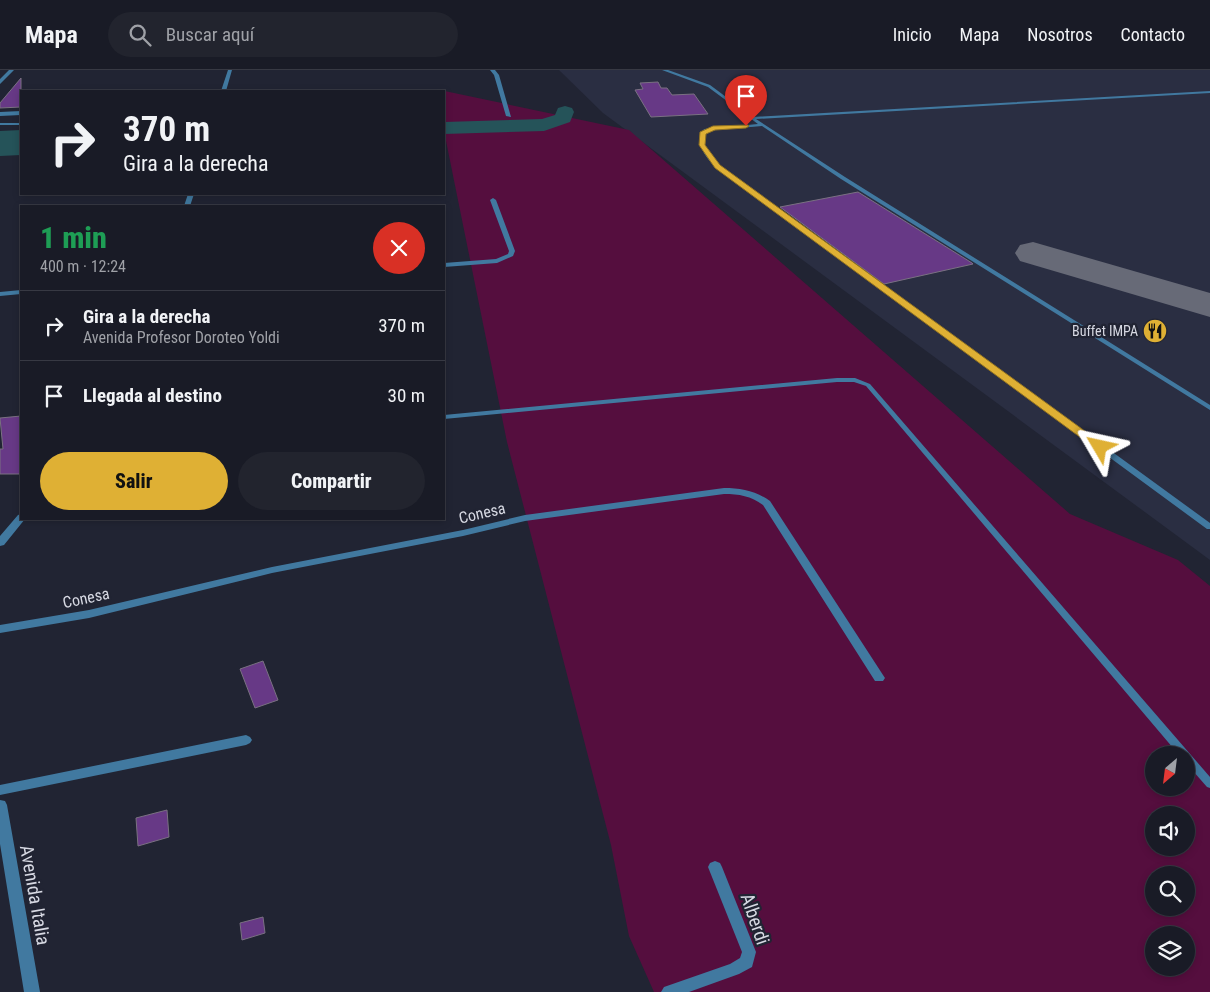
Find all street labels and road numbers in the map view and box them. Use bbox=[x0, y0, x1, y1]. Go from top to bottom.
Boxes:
street label: Conesa bbox=[457, 498, 507, 528]
street label: Conesa bbox=[61, 584, 111, 612]
street label: Avenida Italia bbox=[15, 843, 55, 947]
street label: Alberdi bbox=[735, 890, 775, 948]

